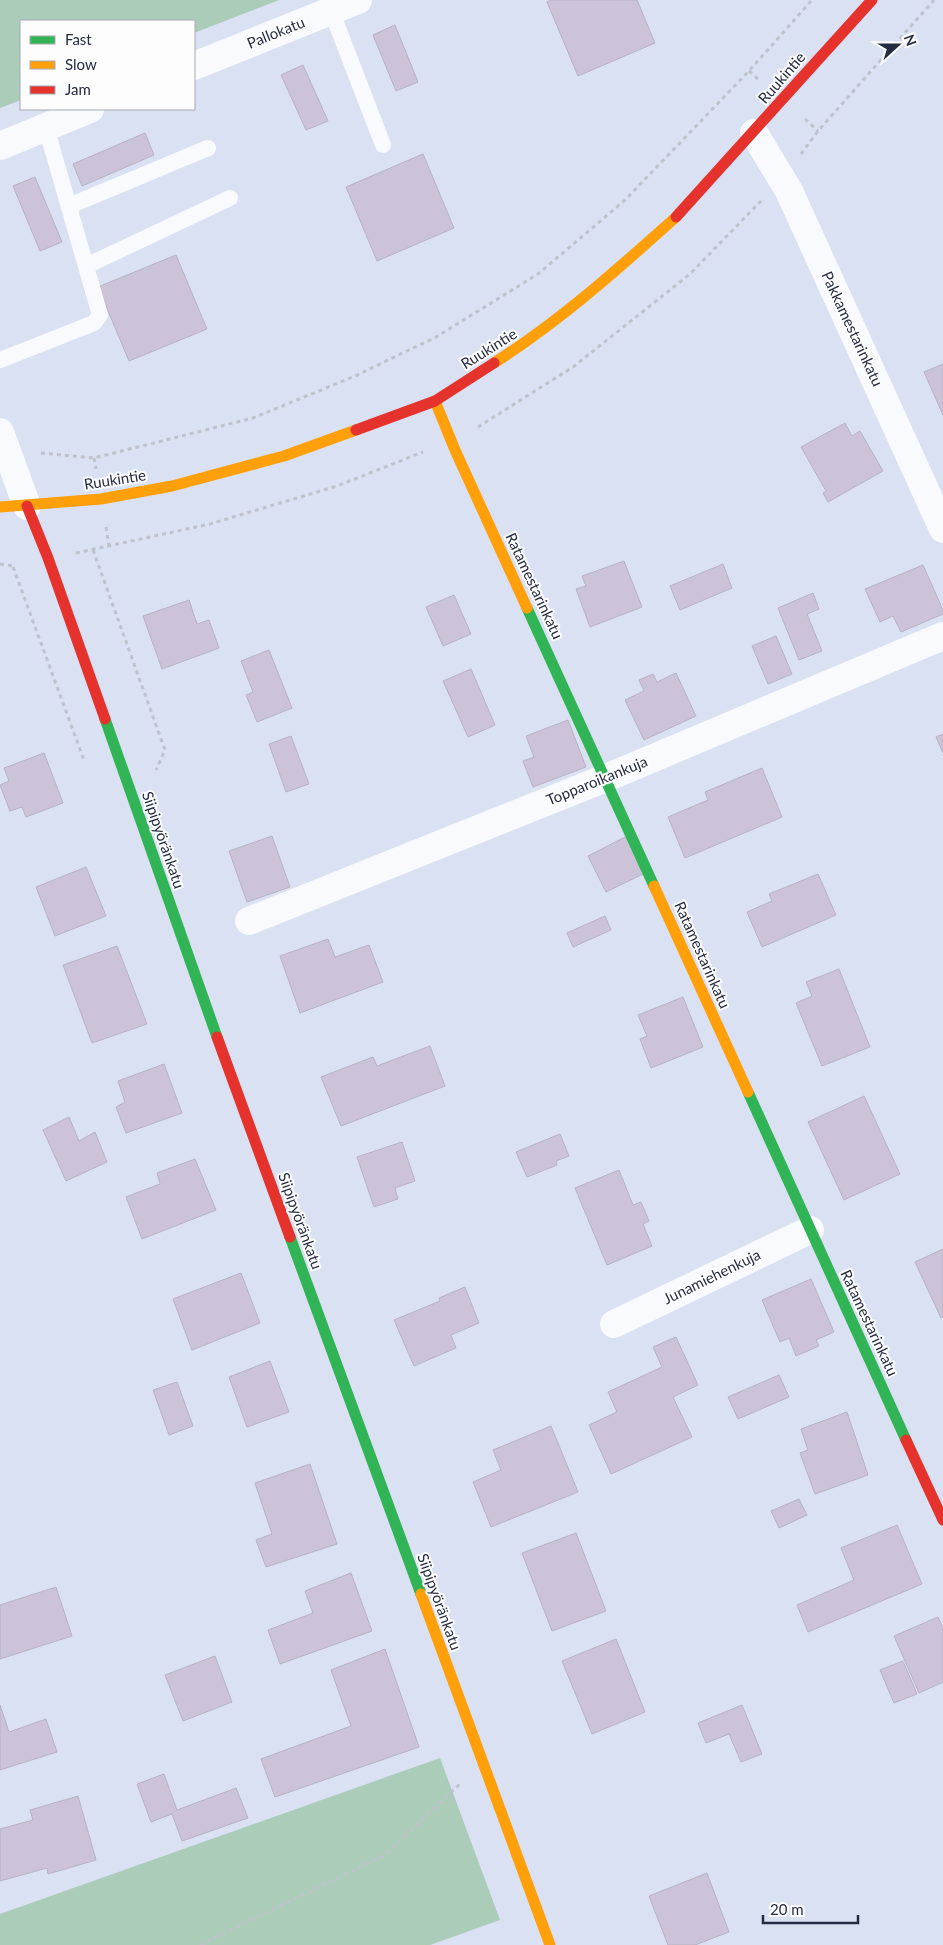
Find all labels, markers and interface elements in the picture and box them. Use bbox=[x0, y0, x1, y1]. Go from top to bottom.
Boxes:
street label: Pallokatu bbox=[244, 12, 307, 52]
legend bbox=[20, 20, 195, 110]
north arrow bbox=[873, 20, 923, 70]
text: Fast bbox=[65, 30, 92, 48]
text: N bbox=[901, 32, 920, 48]
street label: Ruukintie bbox=[754, 48, 809, 107]
text: Slow bbox=[65, 55, 97, 73]
text: Jam bbox=[65, 80, 91, 98]
street label: Pakkamestarinkatu bbox=[818, 268, 887, 389]
street label: Ruukintie bbox=[457, 324, 520, 372]
street label: Ruukintie bbox=[83, 465, 147, 493]
street label: Ratamestarinkatu bbox=[502, 530, 567, 642]
street label: Topparoikankuja bbox=[543, 752, 650, 809]
street label: Siipipyöränkatu bbox=[139, 789, 189, 891]
street label: Ratamestarinkatu bbox=[671, 898, 735, 1011]
street label: Siipipyöränkatu bbox=[275, 1170, 327, 1271]
street label: Junamiehenkuja bbox=[660, 1245, 763, 1307]
street label: Ratamestarinkatu bbox=[837, 1267, 902, 1379]
street label: Siipipyöränkatu bbox=[414, 1551, 466, 1652]
scale bar bbox=[763, 1892, 858, 1924]
text: 20 m bbox=[770, 1900, 804, 1918]

